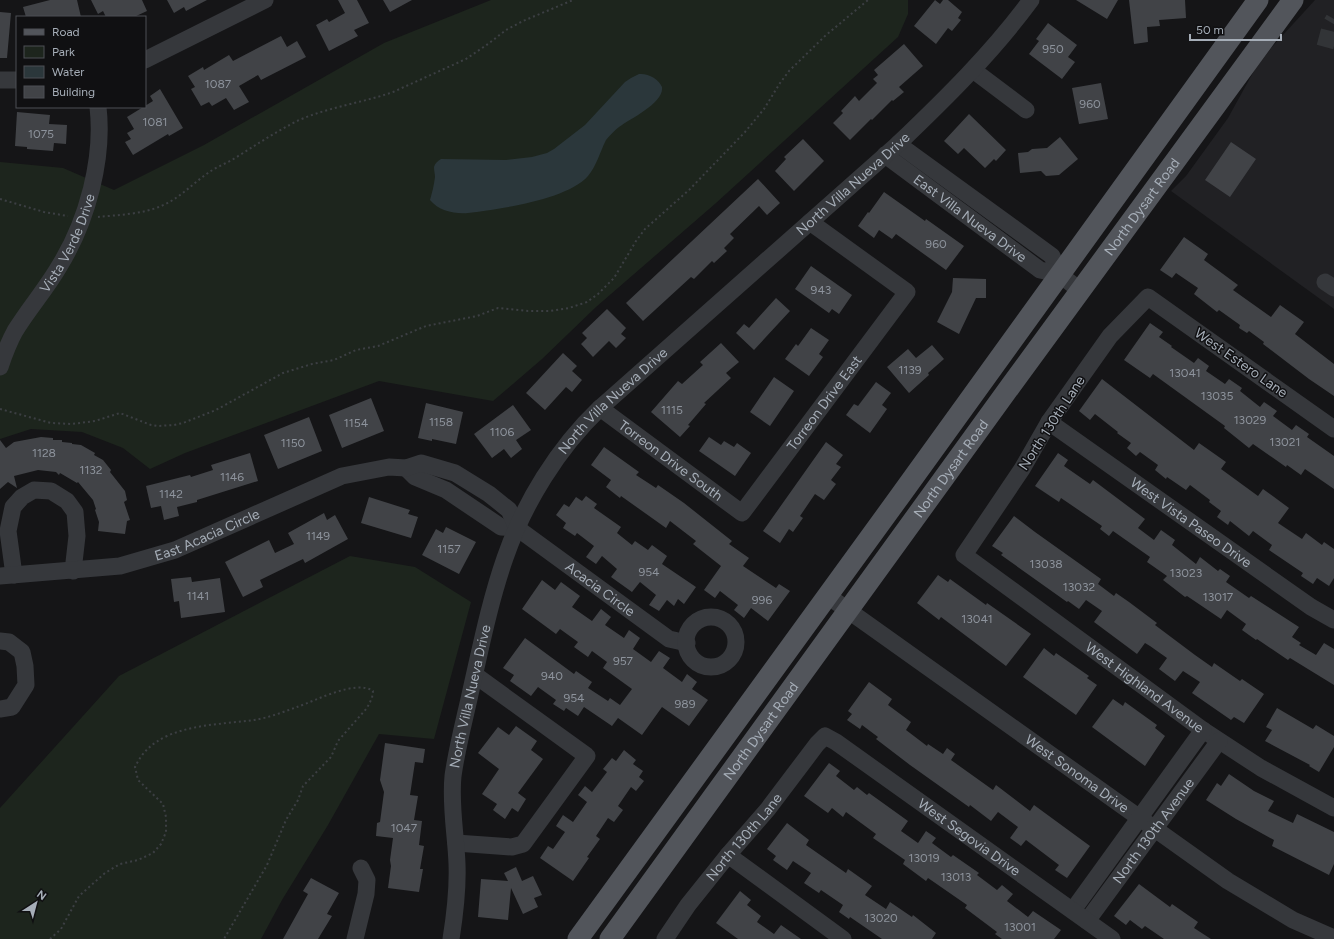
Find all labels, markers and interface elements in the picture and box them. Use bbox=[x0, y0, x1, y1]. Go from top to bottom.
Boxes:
legend bbox=[16, 16, 146, 108]
scale bar bbox=[1190, 16, 1281, 42]
text: 50 m bbox=[1196, 23, 1224, 37]
text: Road bbox=[52, 25, 80, 39]
house number: 950 bbox=[1042, 42, 1064, 56]
text: Park bbox=[52, 45, 75, 59]
text: Water bbox=[52, 65, 84, 79]
house number: 1087 bbox=[205, 77, 232, 91]
text: Building bbox=[52, 85, 95, 99]
house number: 960 bbox=[1079, 97, 1101, 111]
house number: 1081 bbox=[143, 115, 167, 129]
house number: 1075 bbox=[28, 127, 54, 141]
street label: North Villa Nueva Drive bbox=[793, 129, 914, 239]
street label: North Dysart Road bbox=[1100, 155, 1183, 259]
street label: East Villa Nueva Drive bbox=[910, 171, 1030, 266]
street label: Vista Verde Drive bbox=[36, 191, 98, 296]
house number: 960 bbox=[925, 237, 947, 251]
house number: 943 bbox=[811, 283, 831, 297]
street label: West Estero Lane bbox=[1191, 325, 1291, 402]
street label: North Villa Nueva Drive bbox=[554, 344, 671, 457]
street label: Torreon Drive East bbox=[783, 352, 865, 454]
house number: 1139 bbox=[898, 363, 922, 377]
house number: 13041 bbox=[1169, 366, 1201, 380]
street label: North 130th Lane bbox=[1015, 372, 1089, 473]
house number: 13035 bbox=[1201, 389, 1233, 403]
house number: 1115 bbox=[661, 403, 683, 417]
house number: 13029 bbox=[1234, 413, 1267, 427]
house number: 1158 bbox=[429, 415, 453, 429]
house number: 1154 bbox=[344, 416, 369, 430]
street label: Torreon Drive South bbox=[615, 416, 726, 504]
street label: North Dysart Road bbox=[910, 416, 992, 521]
house number: 1106 bbox=[490, 425, 514, 439]
house number: 13021 bbox=[1270, 435, 1300, 449]
house number: 1150 bbox=[281, 436, 306, 450]
house number: 1128 bbox=[32, 446, 56, 460]
house number: 1132 bbox=[79, 463, 103, 477]
house number: 1146 bbox=[220, 470, 244, 484]
street label: West Vista Paseo Drive bbox=[1127, 474, 1255, 571]
house number: 1142 bbox=[159, 487, 183, 501]
street label: East Acacia Circle bbox=[152, 505, 263, 564]
house number: 1149 bbox=[306, 529, 330, 543]
house number: 1157 bbox=[437, 542, 461, 556]
house number: 13038 bbox=[1029, 557, 1063, 571]
street label: Acacia Circle bbox=[562, 558, 639, 620]
house number: 954 bbox=[638, 565, 660, 579]
house number: 13023 bbox=[1170, 566, 1202, 580]
house number: 13032 bbox=[1063, 580, 1095, 594]
house number: 1141 bbox=[187, 589, 209, 603]
house number: 13017 bbox=[1203, 590, 1234, 604]
house number: 996 bbox=[752, 593, 772, 607]
house number: 13041 bbox=[961, 612, 993, 626]
street label: North Villa Nueva Drive bbox=[446, 623, 494, 769]
street label: West Highland Avenue bbox=[1082, 638, 1208, 737]
house number: 957 bbox=[613, 654, 634, 668]
house number: 940 bbox=[541, 669, 563, 683]
street label: North Dysart Road bbox=[720, 679, 802, 783]
house number: 954 bbox=[563, 691, 585, 705]
house number: 989 bbox=[675, 697, 696, 711]
street label: West Sonoma Drive bbox=[1022, 731, 1133, 816]
street label: North 130th Avenue bbox=[1109, 774, 1198, 887]
street label: North 130th Lane bbox=[702, 790, 786, 884]
street label: West Segovia Drive bbox=[915, 795, 1024, 880]
house number: 1047 bbox=[391, 821, 418, 835]
house number: 13019 bbox=[909, 851, 940, 865]
house number: 13013 bbox=[941, 870, 971, 884]
north arrow bbox=[16, 883, 56, 923]
text: N bbox=[34, 888, 49, 903]
house number: 13020 bbox=[864, 911, 898, 925]
house number: 13001 bbox=[1004, 920, 1036, 934]

